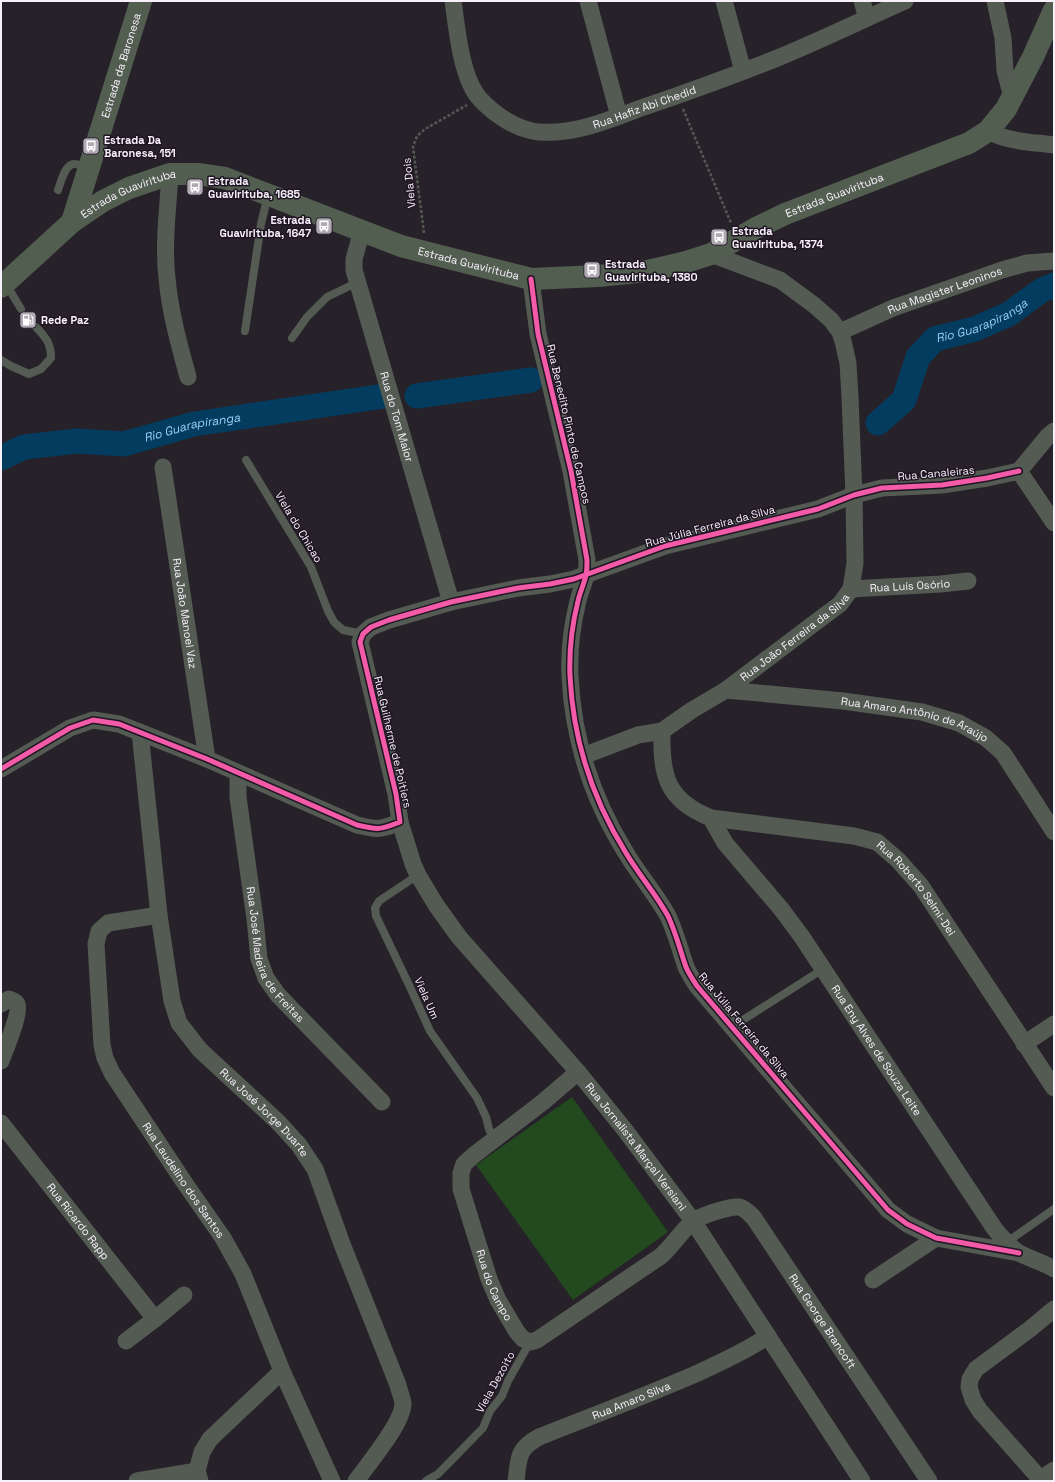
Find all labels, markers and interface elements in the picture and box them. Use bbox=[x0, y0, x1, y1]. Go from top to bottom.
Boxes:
street label: Estrada da Baronesa bbox=[98, 11, 144, 120]
street label: Rua Hafiz Abi Chedid bbox=[591, 82, 698, 132]
place label: Estrada Da Baronesa, 151 bbox=[104, 133, 176, 160]
bus stop icon: Estrada Da Baronesa, 151 bbox=[81, 136, 101, 156]
street label: Viela Dois bbox=[399, 157, 419, 209]
street label: Estrada Guavirituba bbox=[78, 167, 177, 221]
street label: Estrada Guavirituba bbox=[783, 169, 886, 220]
place label: Estrada Guavirituba, 1685 bbox=[208, 174, 301, 201]
bus stop icon: Estrada Guavirituba, 1685 bbox=[185, 177, 205, 197]
place label: Estrada Guavirituba, 1647 bbox=[219, 213, 312, 240]
bus stop icon: Estrada Guavirituba, 1647 bbox=[314, 216, 334, 236]
place label: Estrada Guavirituba, 1374 bbox=[732, 224, 823, 251]
bus stop icon: Estrada Guavirituba, 1374 bbox=[709, 227, 729, 247]
street label: Estrada Guavirituba bbox=[417, 244, 522, 283]
place label: Estrada Guavirituba, 1380 bbox=[605, 257, 698, 284]
bus stop icon: Estrada Guavirituba, 1380 bbox=[582, 260, 602, 280]
street label: Rua Magister Leoninos bbox=[885, 263, 1004, 317]
water label: Rio Guarapiranga bbox=[934, 295, 1031, 346]
fuel station icon: Rede Paz bbox=[18, 310, 38, 330]
place label: Rede Paz bbox=[41, 313, 89, 327]
street label: Rua Benedito Pinto de Campos bbox=[544, 343, 594, 505]
street label: Rua do Tom Maior bbox=[377, 370, 417, 463]
water label: Rio Guarapiranga bbox=[142, 409, 241, 446]
street label: Rua Canaleiras bbox=[897, 463, 975, 483]
street label: Viela do Chicao bbox=[272, 489, 326, 565]
street label: Rua Júlia Ferreira da Silva bbox=[644, 502, 777, 550]
street label: Rua João Manoel Vaz bbox=[170, 557, 200, 670]
street label: Rua Luís Osório bbox=[869, 576, 951, 595]
street label: Rua João Ferreira da Silva bbox=[737, 590, 853, 684]
street label: Rua Guilherme de Poitiers bbox=[371, 675, 415, 809]
street label: Rua Amaro Antônio de Araújo bbox=[840, 694, 991, 745]
street label: Rua Roberto Selmi-Dei bbox=[874, 838, 959, 938]
street label: Rua José Madeira de Freitas bbox=[244, 886, 308, 1025]
street label: Rua Júlia Ferreira da Silva bbox=[696, 969, 793, 1081]
street label: Viela Um bbox=[412, 975, 442, 1021]
street label: Rua Eny Alves de Souza Leite bbox=[829, 982, 925, 1118]
street label: Rua José Jorge Duarte bbox=[217, 1065, 312, 1159]
street label: Rua Jornalista Marçal Versiani bbox=[582, 1080, 690, 1214]
street label: Rua Laudelino dos Santos bbox=[139, 1120, 228, 1241]
street label: Rua Ricardo Rapp bbox=[44, 1180, 113, 1262]
street label: Rua do Campo bbox=[473, 1248, 516, 1324]
street label: Rua George Brancoft bbox=[786, 1271, 859, 1371]
street label: Viela Dezoito bbox=[472, 1349, 518, 1415]
street label: Rua Amaro Silva bbox=[590, 1378, 673, 1423]

